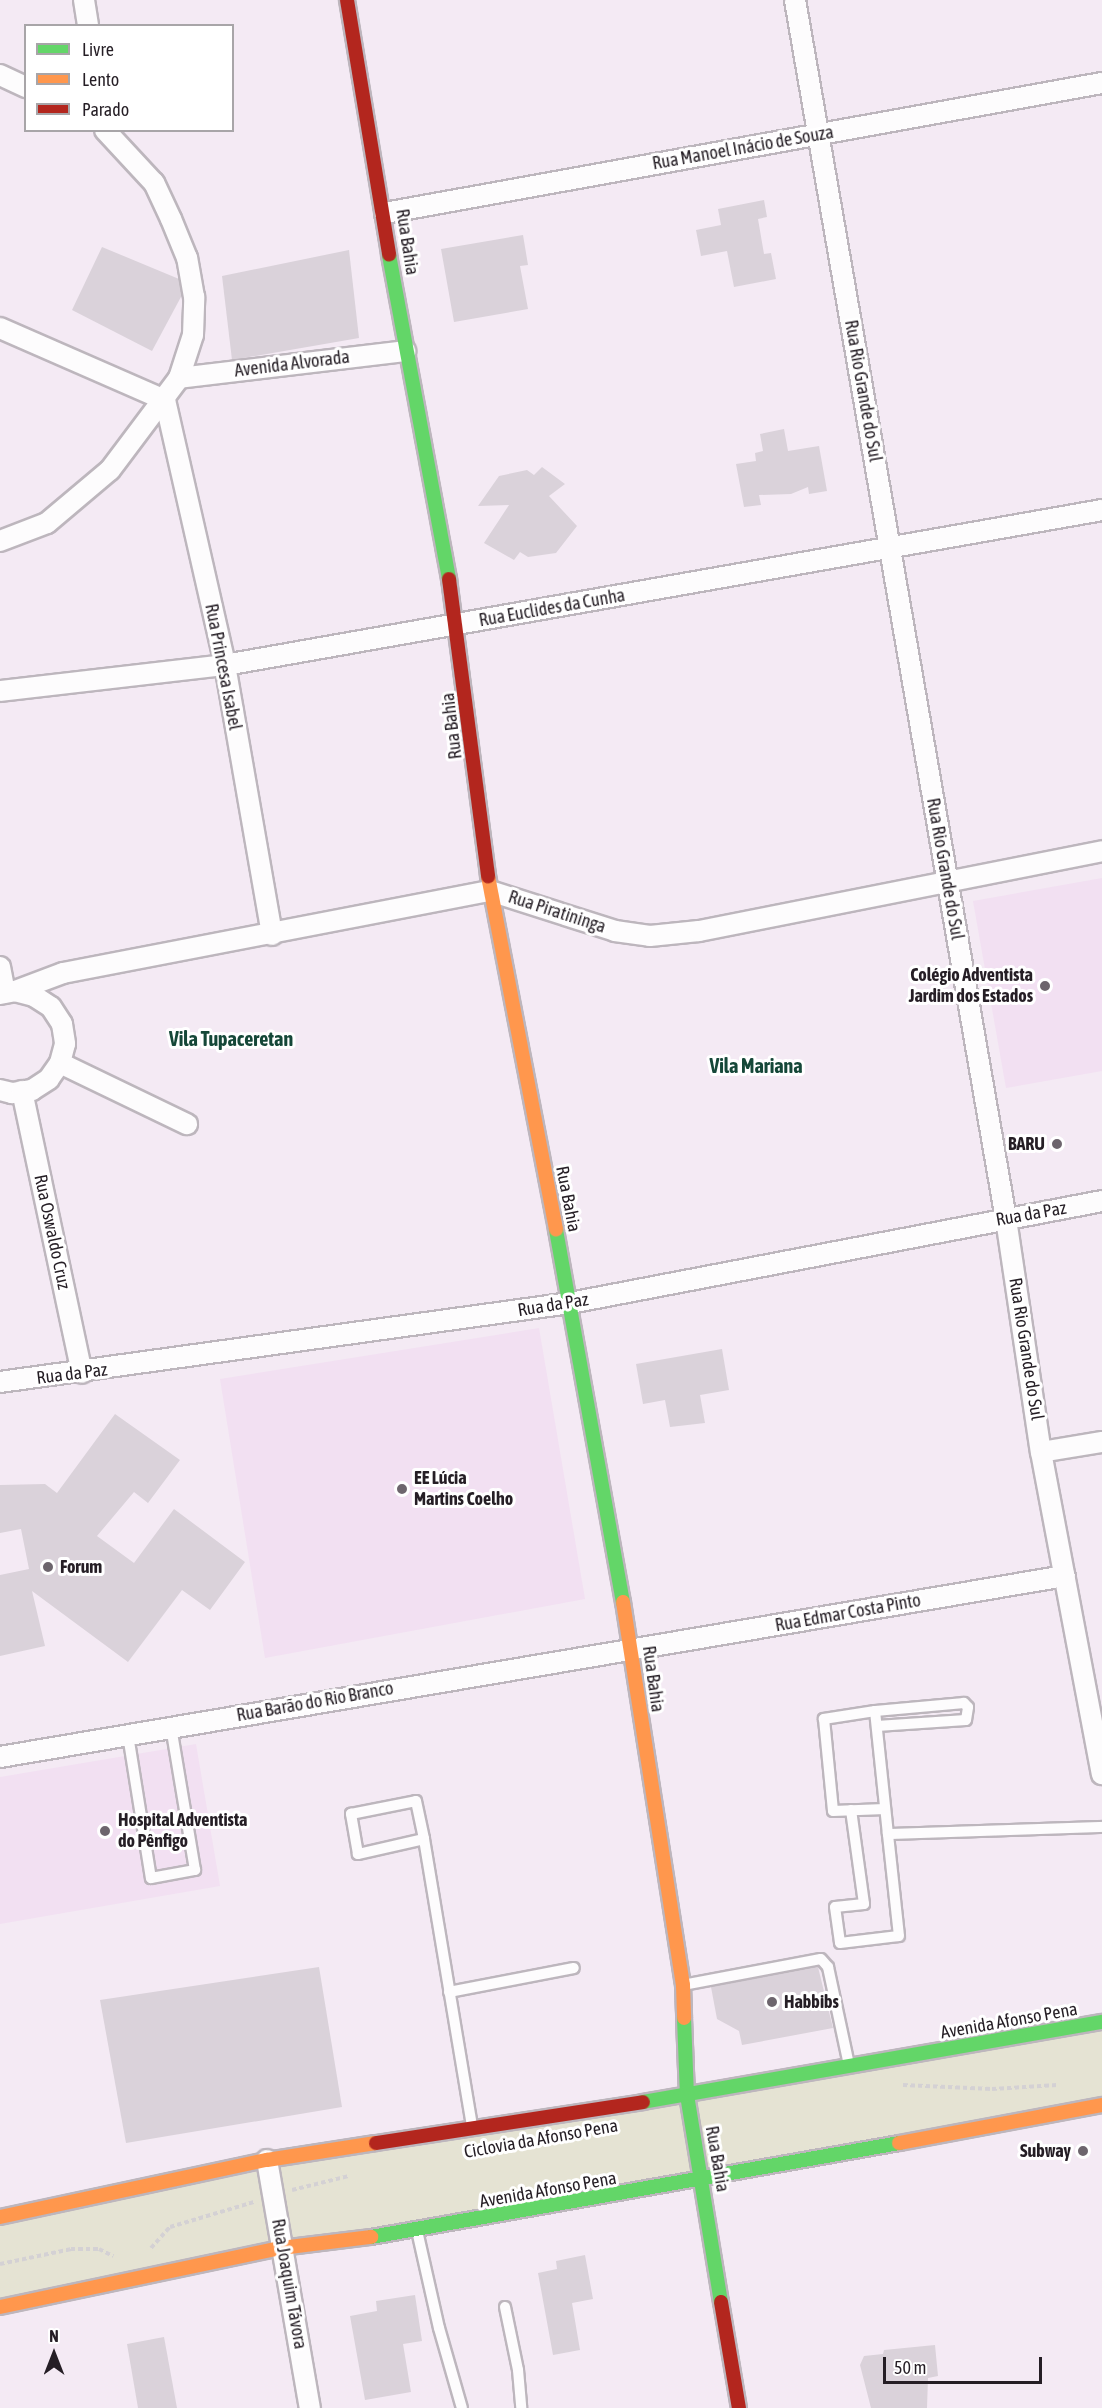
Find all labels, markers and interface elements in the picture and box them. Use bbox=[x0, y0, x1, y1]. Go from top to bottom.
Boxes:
legend bbox=[24, 24, 234, 132]
text: Livre bbox=[82, 39, 114, 60]
text: Lento bbox=[82, 69, 119, 90]
text: Parado bbox=[82, 99, 129, 120]
street label: Rua Manoel Inácio de Souza bbox=[651, 121, 835, 175]
street label: Rua Bahia bbox=[391, 207, 423, 277]
street label: Rua Rio Grande do Sul bbox=[840, 318, 886, 464]
street label: Avenida Alvorada bbox=[233, 346, 351, 382]
street label: Rua Euclides da Cunha bbox=[477, 585, 627, 631]
street label: Rua Princesa Isabel bbox=[200, 602, 246, 732]
street label: Rua Bahia bbox=[437, 692, 467, 760]
street label: Rua Rio Grande do Sul bbox=[922, 796, 968, 942]
street label: Rua Piratininga bbox=[506, 886, 608, 938]
place label: Colégio Adventista Jardim dos Estados bbox=[909, 965, 1033, 1008]
marker: Colégio Adventista Jardim dos Estados bbox=[1038, 979, 1052, 993]
district label: Vila Tupaceretan bbox=[169, 1026, 293, 1050]
district label: Vila Mariana bbox=[709, 1053, 803, 1077]
place label: BARU bbox=[1008, 1133, 1045, 1155]
marker: BARU bbox=[1050, 1137, 1064, 1151]
street label: Rua Bahia bbox=[551, 1164, 585, 1234]
street label: Rua Oswaldo Cruz bbox=[29, 1173, 75, 1291]
street label: Rua da Paz bbox=[994, 1197, 1068, 1231]
street label: Rua Rio Grande do Sul bbox=[1004, 1276, 1048, 1422]
street label: Rua da Paz bbox=[516, 1289, 590, 1321]
street label: Rua da Paz bbox=[35, 1359, 109, 1389]
place label: EE Lúcia Martins Coelho bbox=[414, 1468, 513, 1510]
marker: EE Lúcia Martins Coelho bbox=[395, 1482, 409, 1496]
place label: Forum bbox=[60, 1556, 102, 1578]
marker: Forum bbox=[41, 1560, 55, 1574]
street label: Rua Edmar Costa Pinto bbox=[773, 1590, 923, 1636]
street label: Rua Bahia bbox=[638, 1644, 668, 1714]
street label: Rua Barão do Rio Branco bbox=[235, 1678, 395, 1726]
place label: Hospital Adventista do Pênfigo bbox=[118, 1810, 247, 1852]
marker: Hospital Adventista do Pênfigo bbox=[96, 1822, 114, 1840]
place label: Habbibs bbox=[784, 1991, 839, 2013]
marker: Habbibs bbox=[765, 1995, 779, 2009]
street label: Avenida Afonso Pena bbox=[939, 1998, 1079, 2044]
street label: Ciclovia da Afonso Pena bbox=[462, 2115, 620, 2163]
street label: Rua Bahia bbox=[701, 2124, 733, 2194]
place label: Subway bbox=[1020, 2140, 1071, 2162]
marker: Subway bbox=[1076, 2144, 1090, 2158]
street label: Avenida Afonso Pena bbox=[478, 2167, 618, 2213]
street label: Rua Joaquim Távora bbox=[267, 2217, 311, 2351]
north arrow bbox=[24, 2324, 84, 2384]
text: N bbox=[49, 2327, 59, 2345]
scale bar bbox=[886, 2345, 1045, 2383]
text: 50 m bbox=[894, 2357, 926, 2378]

